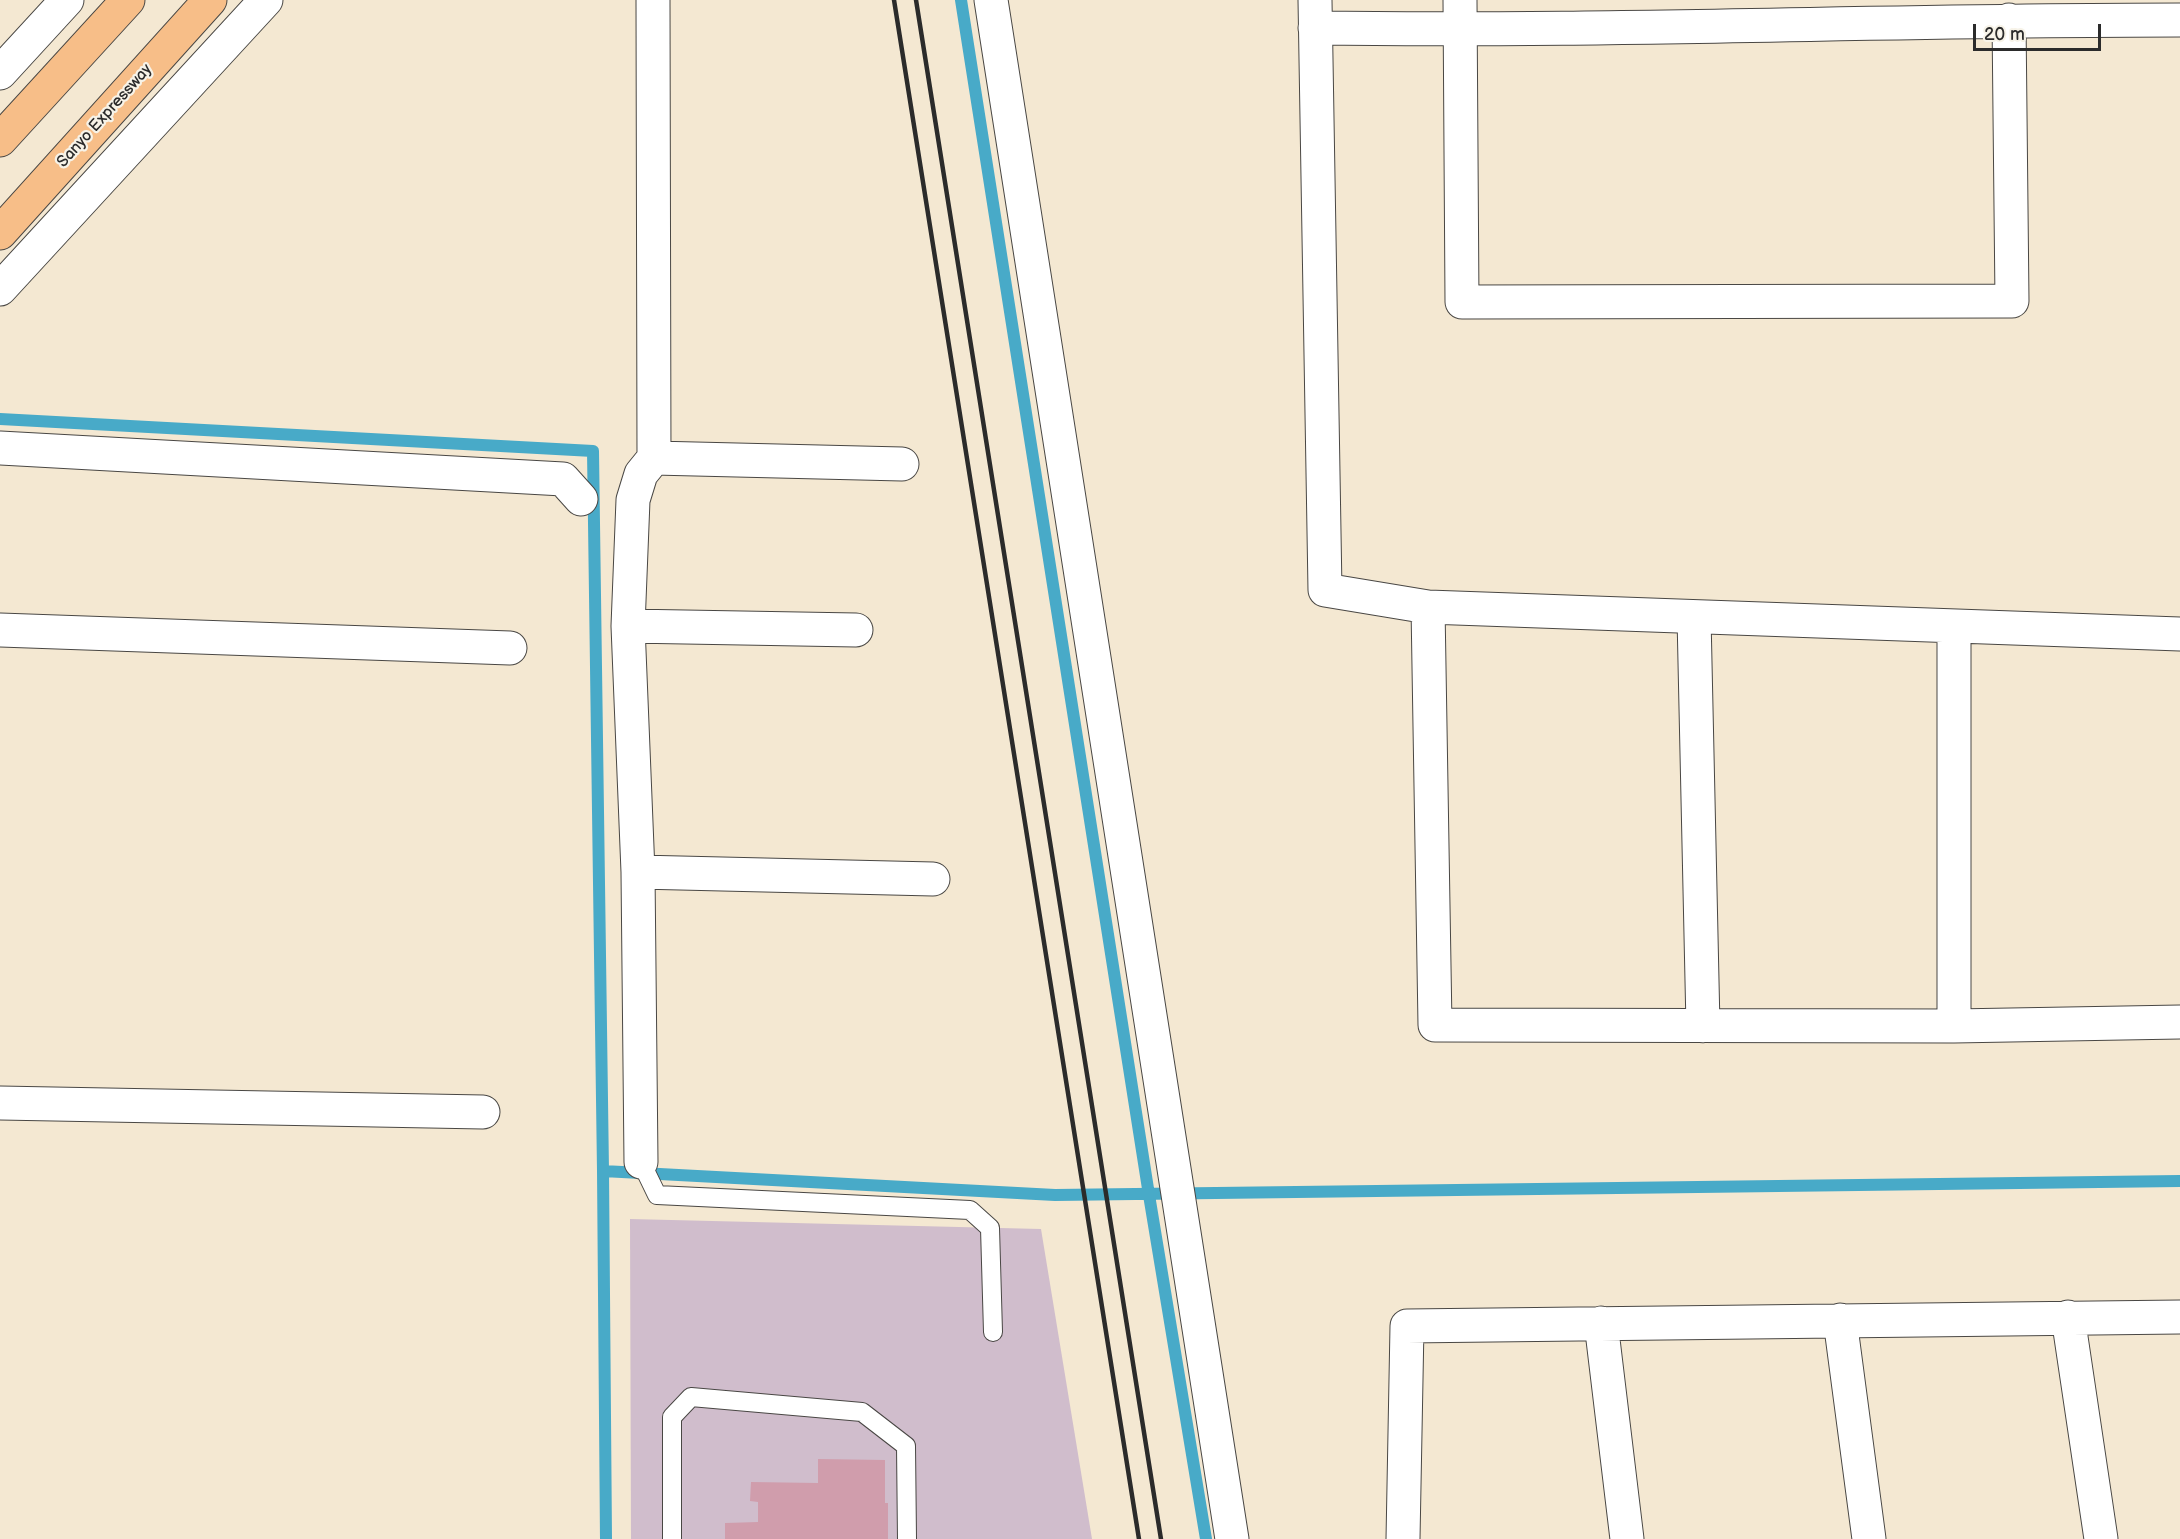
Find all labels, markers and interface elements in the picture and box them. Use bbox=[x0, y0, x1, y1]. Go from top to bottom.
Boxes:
scale bar bbox=[1976, 12, 2104, 50]
text: 20 m bbox=[1984, 24, 2025, 45]
street label: Sanyo Expressway bbox=[53, 60, 157, 172]

